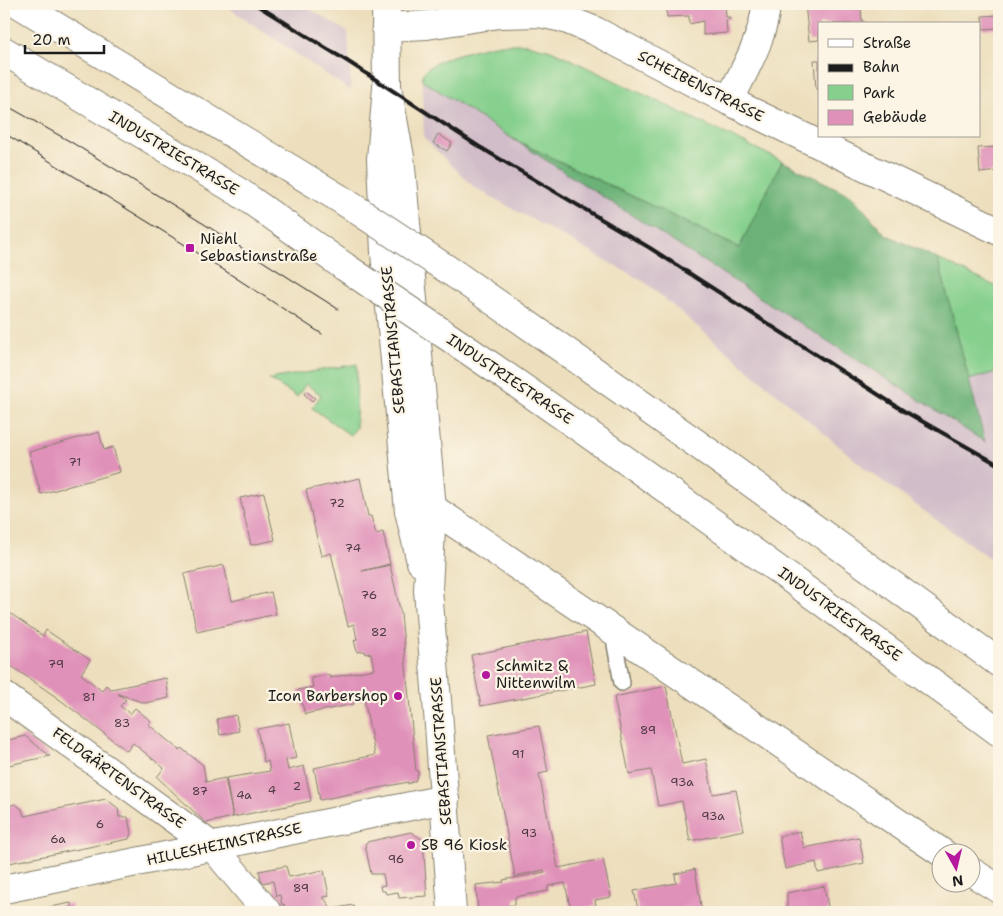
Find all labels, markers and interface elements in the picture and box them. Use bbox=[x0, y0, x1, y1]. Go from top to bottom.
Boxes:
scale bar bbox=[25, 22, 104, 54]
legend bbox=[818, 22, 980, 138]
text: 20 m bbox=[32, 30, 71, 50]
text: Straße bbox=[863, 33, 911, 53]
street label: SCHEIBENSTRASSE bbox=[635, 46, 767, 126]
text: Bahn bbox=[863, 57, 899, 77]
text: Park bbox=[863, 83, 895, 103]
street label: INDUSTRIESTRASSE bbox=[105, 106, 243, 200]
text: Gebäude bbox=[863, 107, 927, 127]
place label: Niehl Sebastianstraße bbox=[200, 229, 318, 266]
marker: Niehl Sebastianstraße bbox=[184, 242, 196, 254]
street label: SEBASTIANSTRASSE bbox=[377, 265, 409, 415]
street label: INDUSTRIESTRASSE bbox=[443, 329, 577, 429]
house number: 71 bbox=[69, 454, 81, 470]
house number: 72 bbox=[329, 495, 345, 511]
house number: 74 bbox=[345, 540, 361, 556]
street label: INDUSTRIESTRASSE bbox=[774, 562, 906, 666]
house number: 76 bbox=[361, 587, 377, 603]
house number: 82 bbox=[371, 624, 387, 640]
house number: 79 bbox=[48, 656, 64, 672]
place label: Schmitz & Nittenwilm bbox=[496, 656, 576, 693]
marker: Schmitz & Nittenwilm bbox=[480, 669, 492, 681]
street label: SEBASTIANSTRASSE bbox=[426, 676, 456, 826]
place label: Icon Barbershop bbox=[268, 686, 388, 706]
house number: 81 bbox=[83, 689, 95, 705]
marker: Icon Barbershop bbox=[392, 690, 404, 702]
house number: 83 bbox=[114, 715, 130, 731]
house number: 89 bbox=[640, 722, 656, 738]
street label: FELDGÄRTENSTRASSE bbox=[48, 723, 190, 833]
house number: 91 bbox=[511, 746, 525, 762]
house number: 93a bbox=[670, 774, 694, 790]
house number: 2 bbox=[293, 778, 301, 794]
house number: 4 bbox=[268, 782, 276, 798]
house number: 87 bbox=[192, 783, 208, 799]
house number: 4a bbox=[236, 787, 252, 803]
house number: 93a bbox=[701, 808, 725, 824]
house number: 6 bbox=[96, 816, 104, 832]
street label: HILLESHEIMSTRASSE bbox=[145, 818, 303, 870]
house number: 93 bbox=[521, 825, 537, 841]
house number: 6a bbox=[50, 831, 66, 847]
place label: SB 96 Kiosk bbox=[421, 835, 507, 855]
marker: SB 96 Kiosk bbox=[405, 839, 417, 851]
north arrow bbox=[930, 844, 980, 894]
house number: 96 bbox=[388, 851, 404, 867]
text: N bbox=[951, 871, 965, 891]
house number: 89 bbox=[293, 880, 309, 896]

